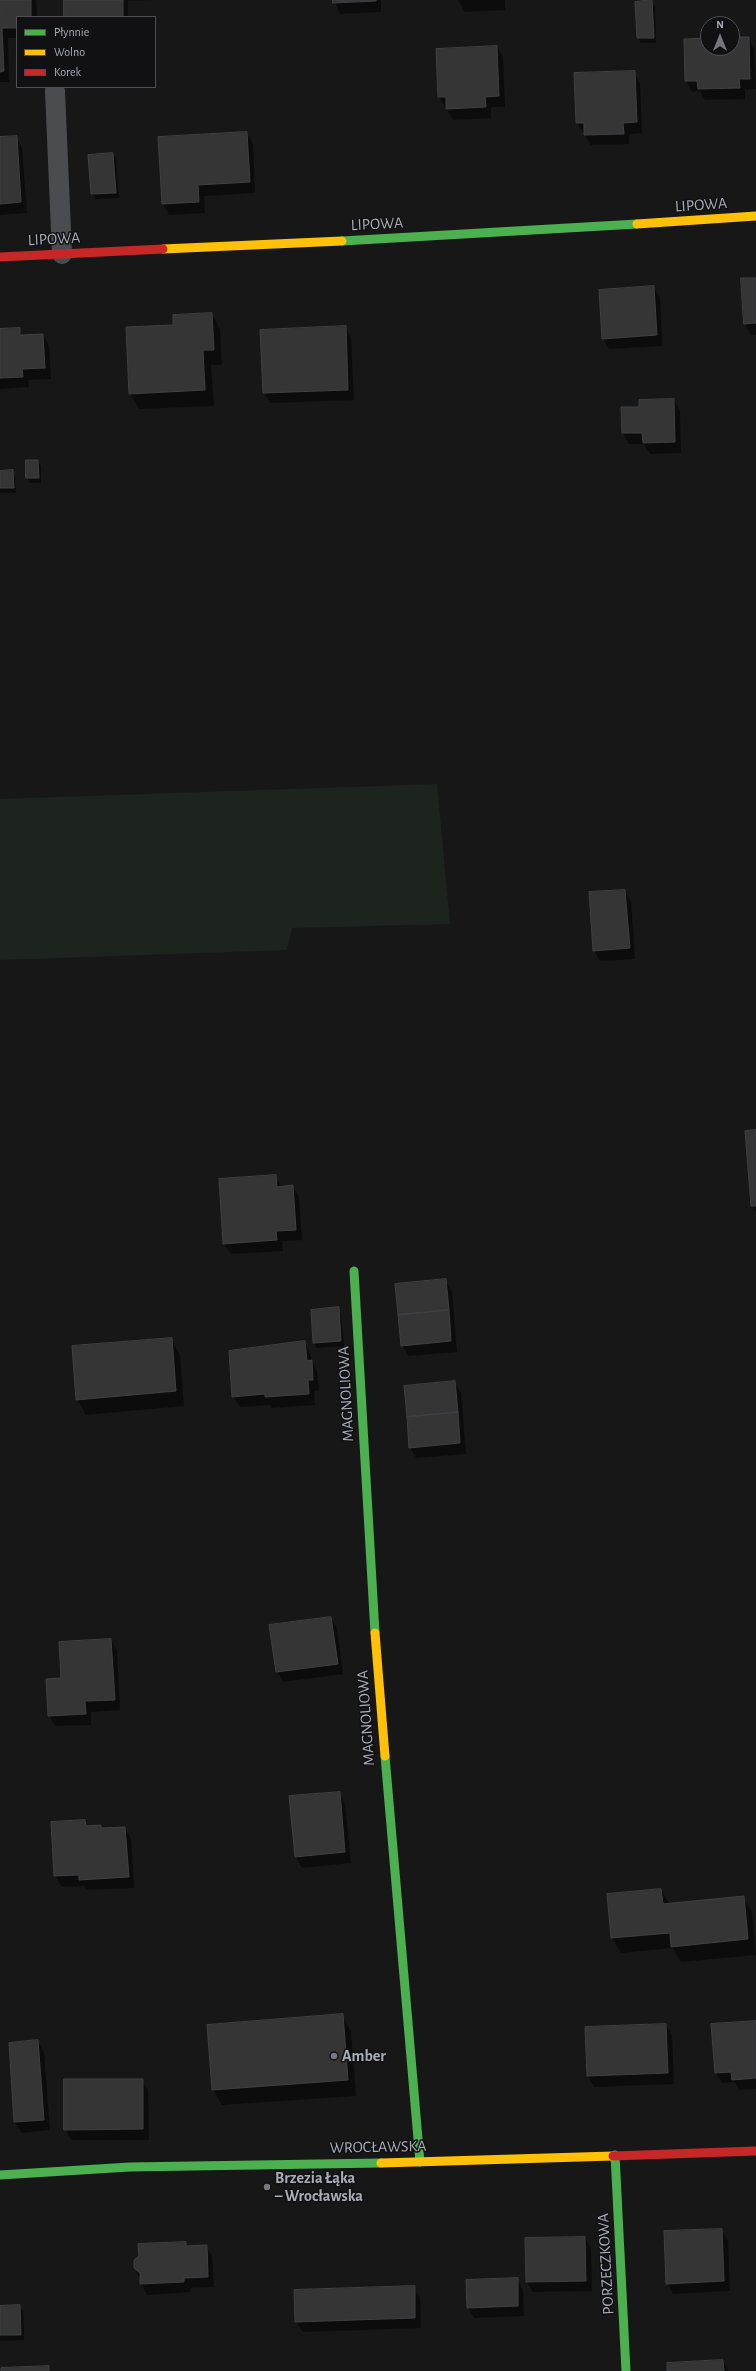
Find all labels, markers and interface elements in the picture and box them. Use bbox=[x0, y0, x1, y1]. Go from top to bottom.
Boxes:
legend bbox=[16, 16, 156, 88]
north arrow bbox=[700, 16, 740, 56]
text: N bbox=[716, 19, 724, 30]
text: Płynnie bbox=[54, 26, 89, 38]
text: Wolno bbox=[54, 46, 85, 58]
text: Korek bbox=[54, 66, 81, 78]
street label: LIPOWA bbox=[674, 194, 728, 216]
street label: LIPOWA bbox=[350, 213, 404, 235]
street label: LIPOWA bbox=[27, 228, 81, 250]
street label: MAGNOLIOWA bbox=[334, 1346, 358, 1442]
street label: MAGNOLIOWA bbox=[353, 1670, 379, 1766]
place label: Amber bbox=[342, 2046, 386, 2066]
marker: Amber bbox=[329, 2051, 339, 2061]
street label: WROCŁAWSKA bbox=[329, 2137, 427, 2157]
place label: Brzezia Łąka – Wrocławska bbox=[275, 2168, 363, 2206]
marker: Brzezia Łąka – Wrocławska bbox=[262, 2182, 272, 2192]
street label: PORZECZKOWA bbox=[594, 2213, 618, 2315]

